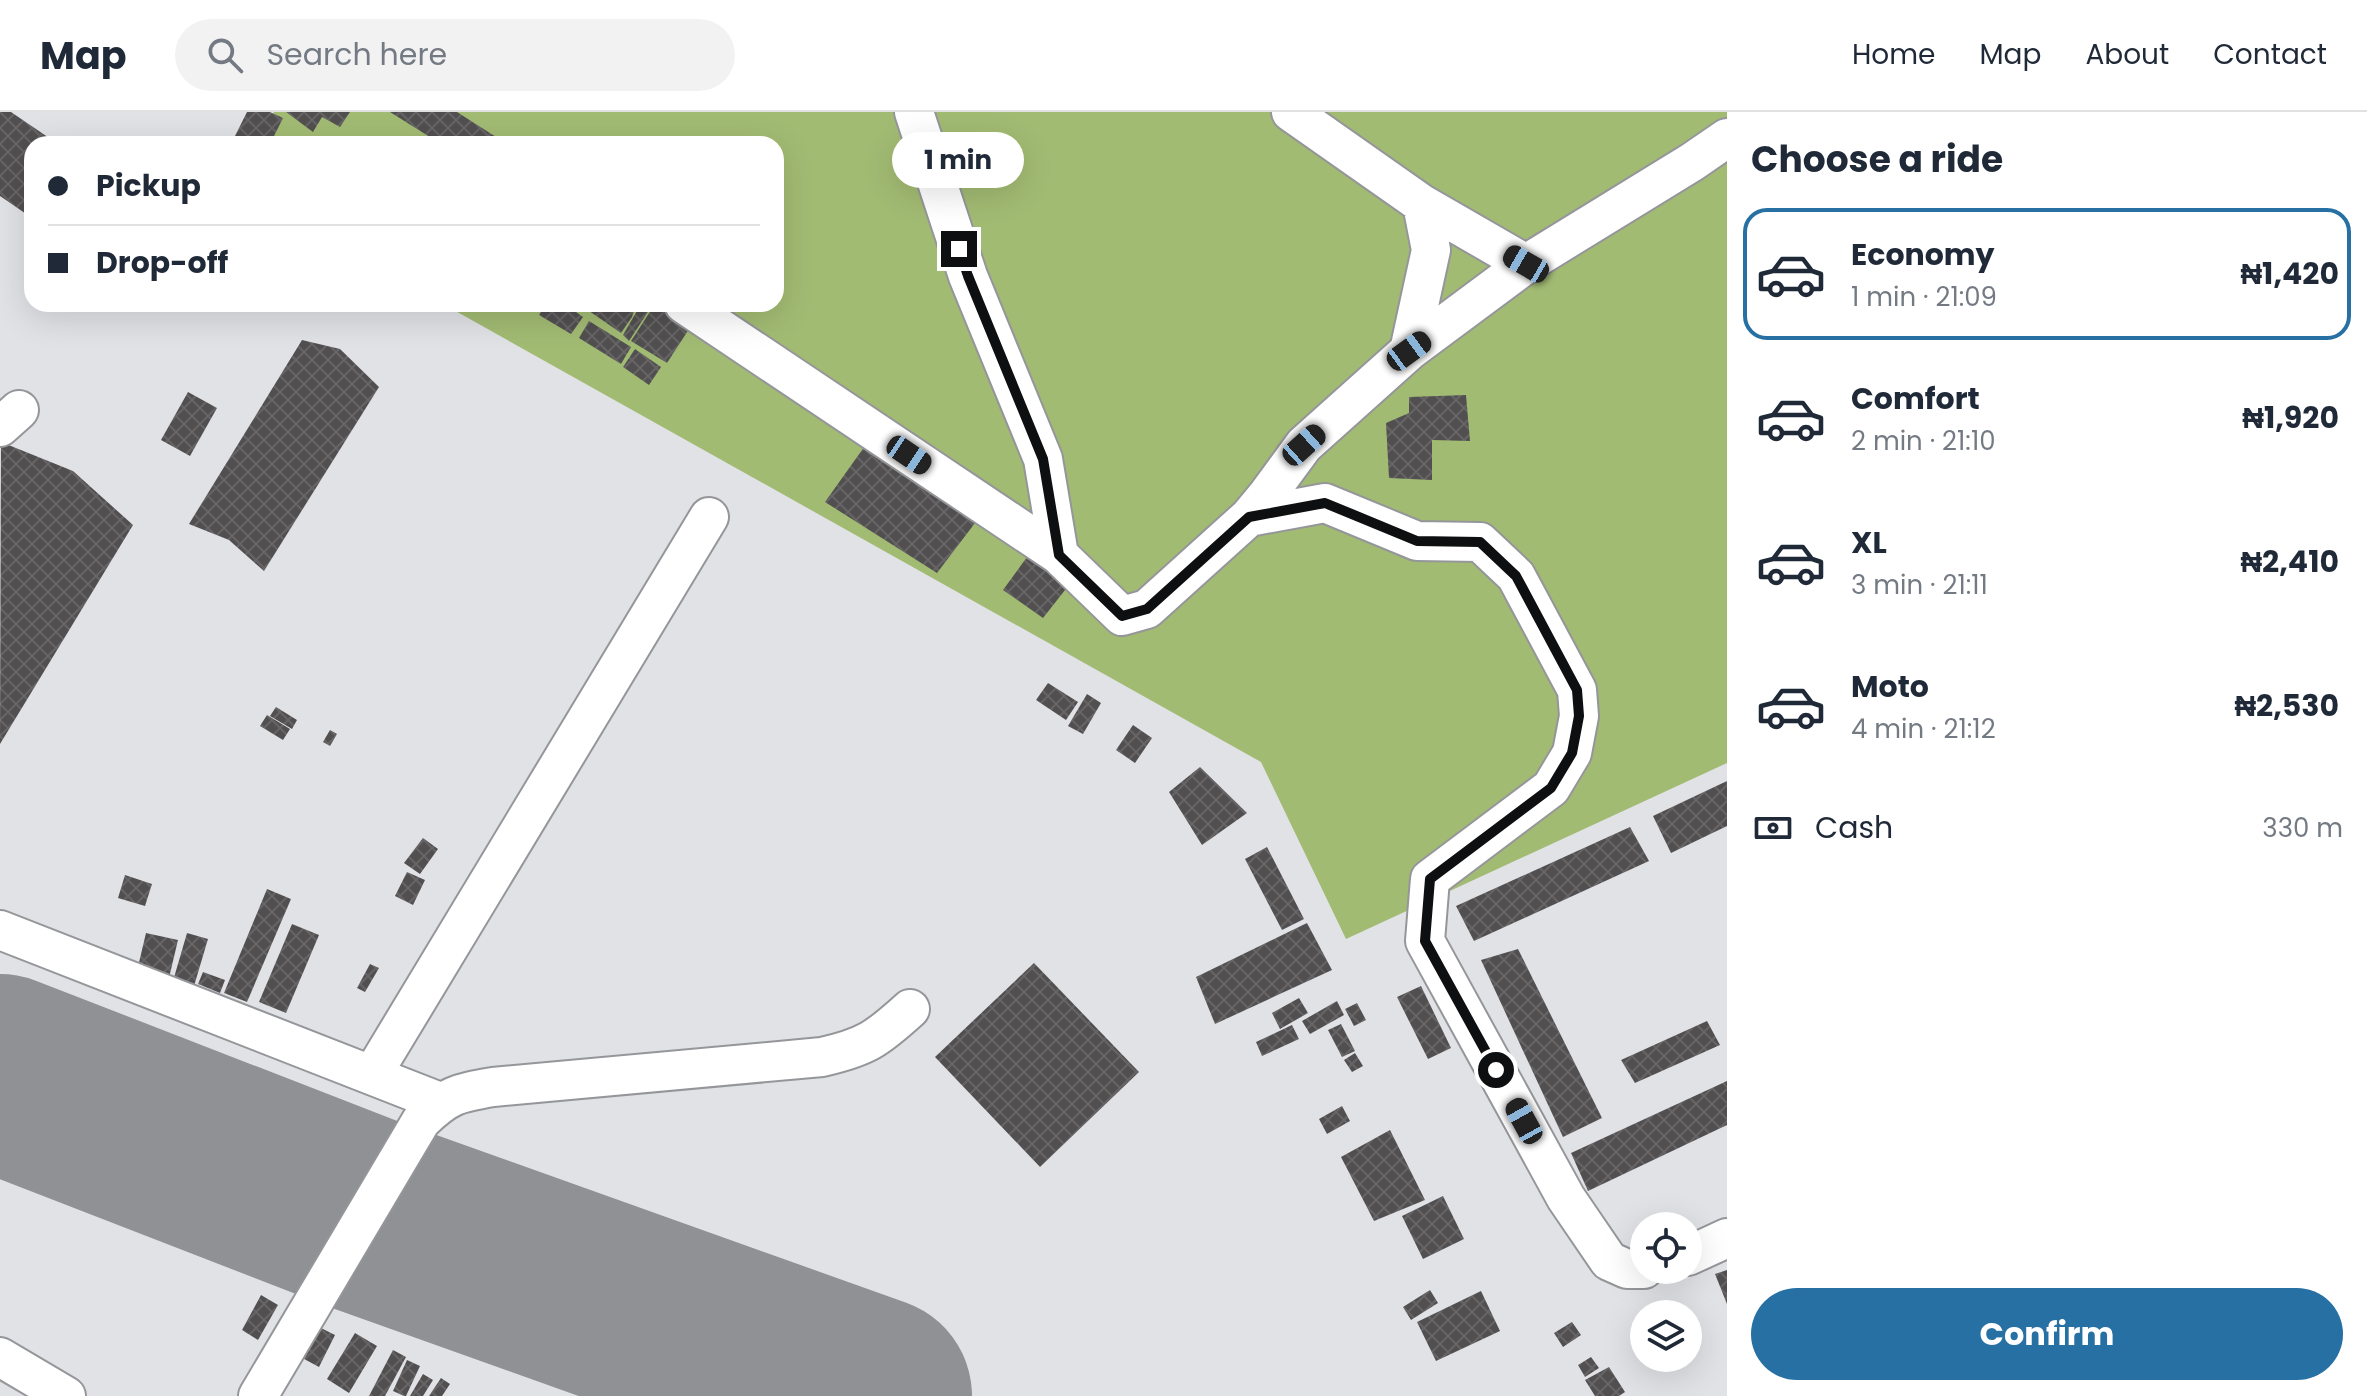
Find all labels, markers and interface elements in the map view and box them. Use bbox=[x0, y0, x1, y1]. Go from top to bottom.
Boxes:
search box bbox=[175, 19, 735, 91]
text: Map bbox=[40, 29, 127, 82]
icon: search bbox=[203, 33, 247, 77]
text: Search here bbox=[267, 33, 447, 76]
text: Home bbox=[1852, 35, 1935, 74]
text: Map bbox=[1979, 35, 2041, 74]
text: About bbox=[2085, 35, 2169, 74]
text: Contact bbox=[2213, 35, 2327, 74]
callout: 1 min bbox=[893, 133, 1025, 189]
text: Choose a ride bbox=[1751, 134, 2003, 185]
text: 1 min bbox=[924, 142, 992, 178]
text: Pickup bbox=[96, 164, 201, 207]
route end bbox=[941, 231, 977, 267]
text: Economy bbox=[1851, 233, 1995, 276]
icon: car bbox=[1755, 238, 1827, 310]
text: Drop-off bbox=[96, 241, 228, 284]
car bbox=[1499, 242, 1553, 286]
text: ₦1,420 bbox=[2240, 252, 2339, 295]
text: 1 min · 21:09 bbox=[1851, 279, 1997, 315]
car bbox=[1383, 327, 1435, 375]
text: Comfort bbox=[1851, 377, 1980, 420]
icon: car bbox=[1755, 382, 1827, 454]
text: ₦1,920 bbox=[2242, 396, 2339, 439]
car bbox=[1278, 420, 1330, 470]
text: 2 min · 21:10 bbox=[1851, 423, 1996, 459]
car bbox=[882, 432, 936, 478]
text: XL bbox=[1851, 521, 1887, 564]
icon: car bbox=[1755, 526, 1827, 598]
text: ₦2,410 bbox=[2240, 540, 2339, 583]
text: 3 min · 21:11 bbox=[1851, 567, 1988, 603]
text: Moto bbox=[1851, 665, 1929, 708]
icon: car bbox=[1755, 670, 1827, 742]
text: ₦2,530 bbox=[2234, 684, 2339, 727]
text: 4 min · 21:12 bbox=[1851, 711, 1996, 747]
icon: cash bbox=[1751, 806, 1795, 850]
text: Cash bbox=[1815, 806, 1893, 849]
text: 330 m bbox=[2262, 810, 2343, 846]
route start bbox=[1478, 1052, 1514, 1088]
car bbox=[1502, 1094, 1546, 1148]
map controls bbox=[1630, 1212, 1702, 1372]
button: locate bbox=[1630, 1212, 1702, 1284]
button: Confirm bbox=[1751, 1288, 2343, 1380]
button: layers bbox=[1630, 1300, 1702, 1372]

